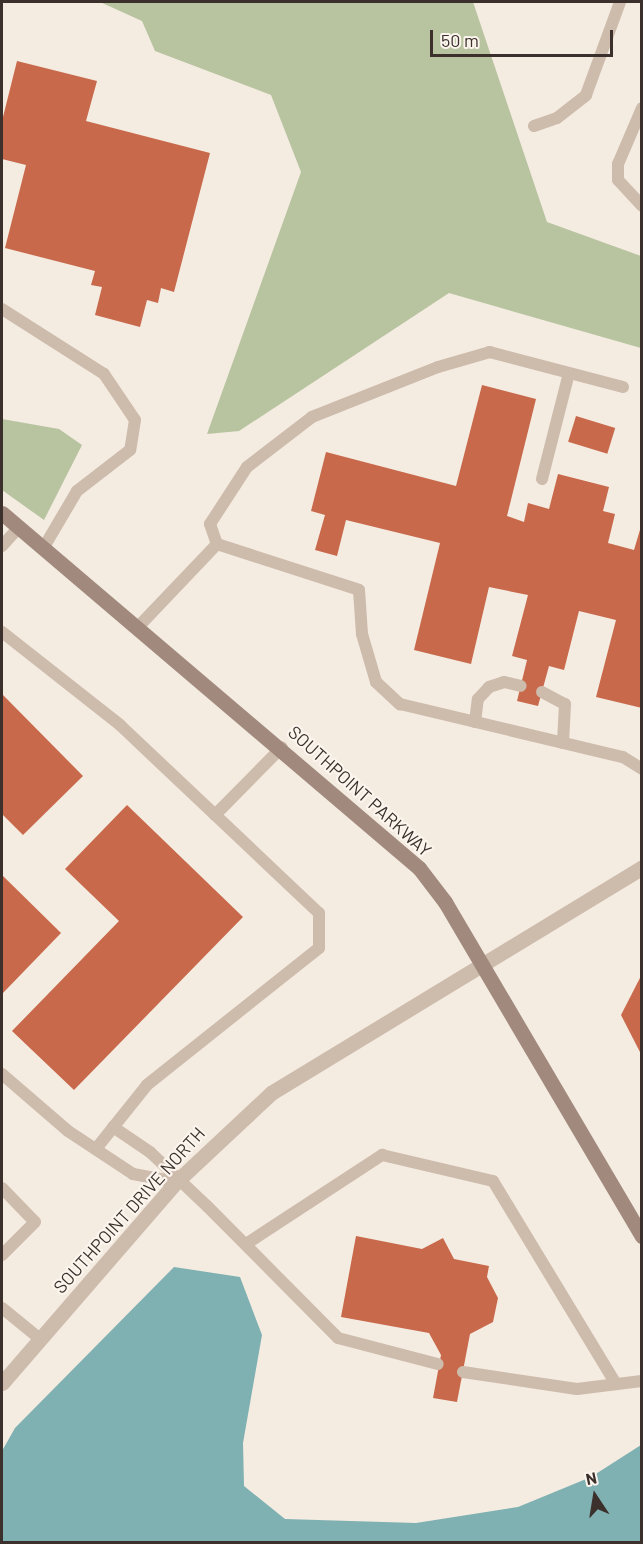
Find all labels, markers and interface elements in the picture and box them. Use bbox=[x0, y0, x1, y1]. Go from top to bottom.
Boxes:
scale bar bbox=[433, 18, 616, 56]
text: 50 m bbox=[441, 29, 479, 51]
street label: SOUTHPOINT PARKWAY bbox=[284, 721, 436, 861]
street label: SOUTHPOINT DRIVE NORTH bbox=[49, 1123, 209, 1297]
north arrow bbox=[565, 1466, 625, 1526]
text: N bbox=[584, 1468, 598, 1488]

